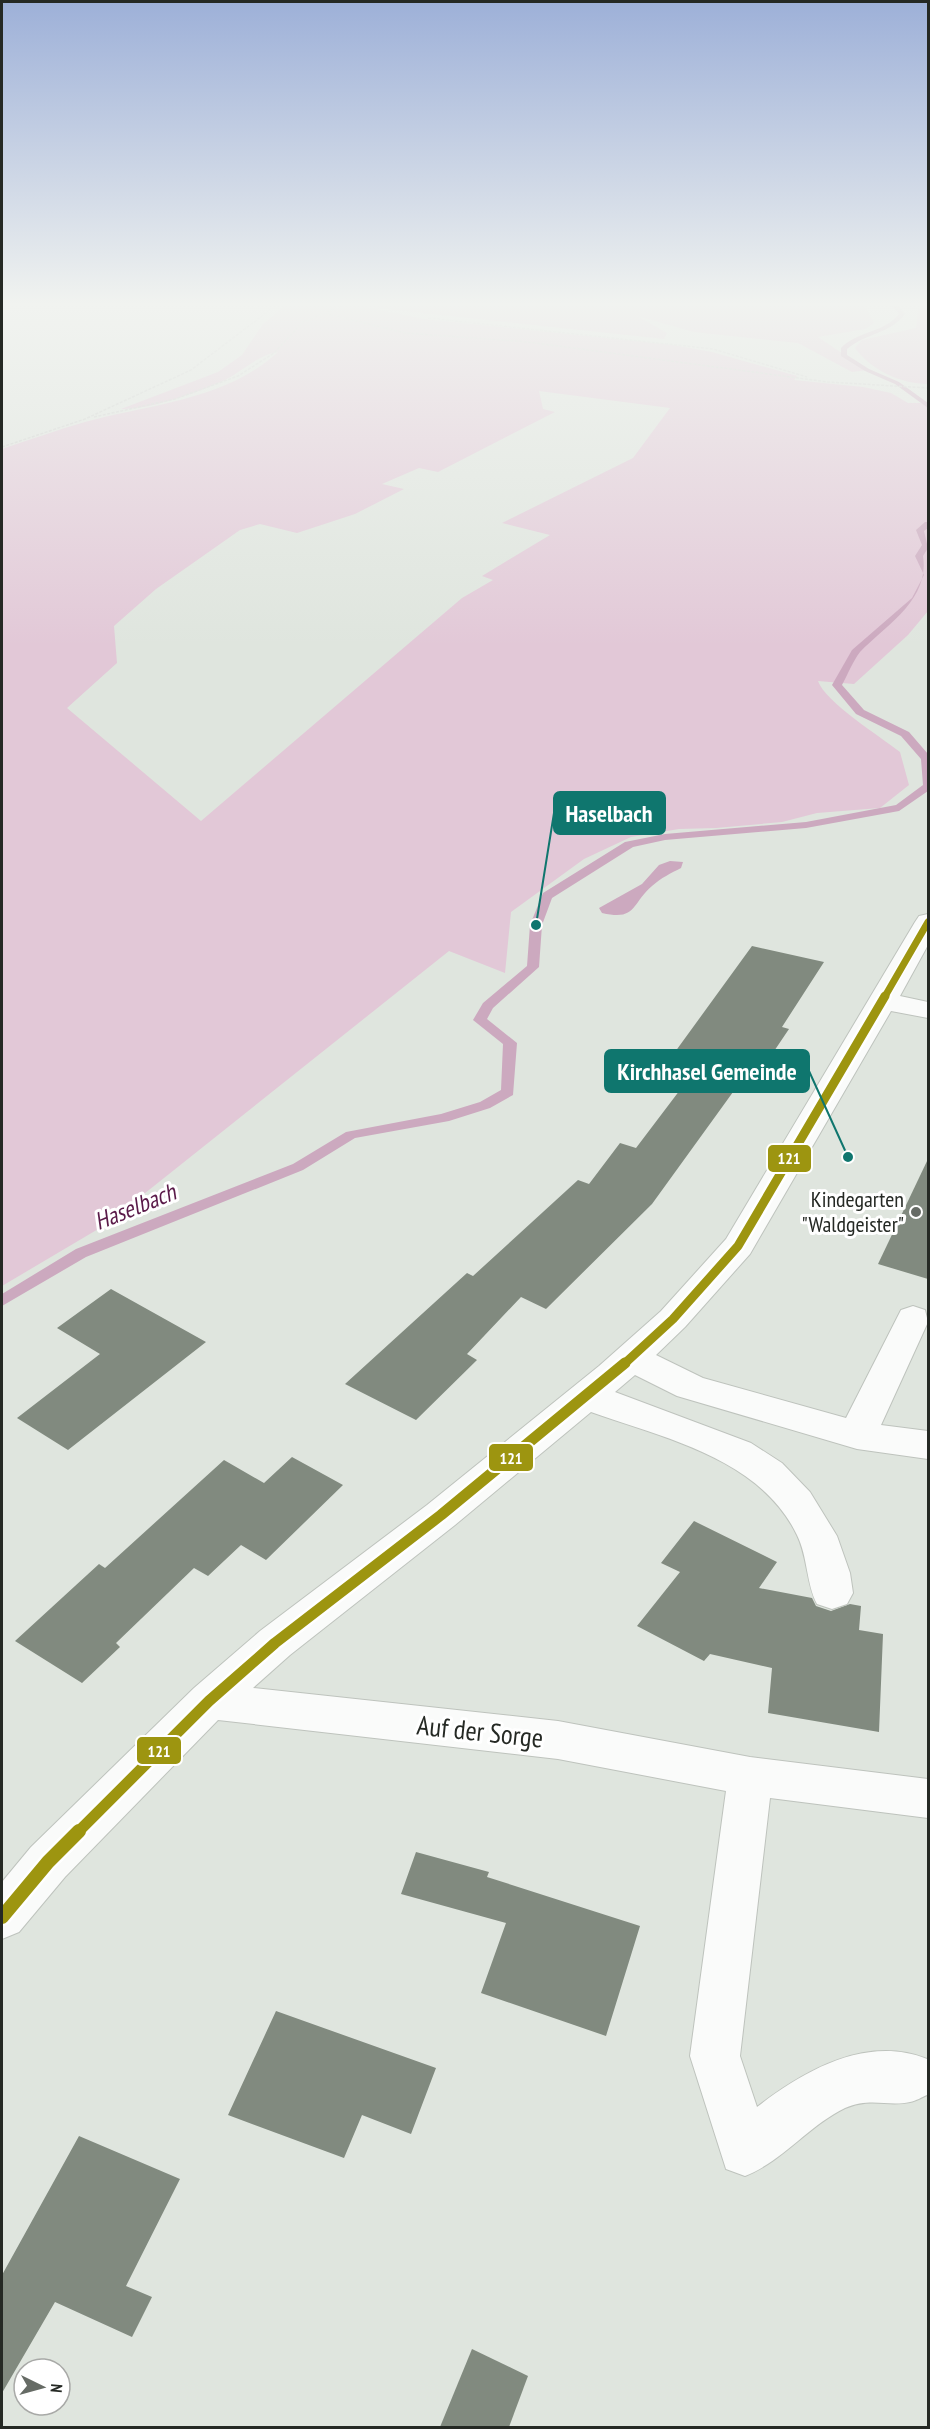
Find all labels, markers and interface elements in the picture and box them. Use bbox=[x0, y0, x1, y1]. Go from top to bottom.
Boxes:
callout: Haselbach bbox=[554, 792, 665, 834]
text: Haselbach bbox=[566, 798, 652, 829]
callout: Kirchhasel Gemeinde bbox=[605, 1050, 809, 1092]
text: Kirchhasel Gemeinde bbox=[617, 1056, 797, 1087]
line badge: 121 bbox=[767, 1144, 812, 1173]
text: 121 bbox=[778, 1148, 800, 1168]
water label: Haselbach bbox=[90, 1176, 181, 1237]
place label: Kindegarten "Waldgeister" bbox=[801, 1185, 904, 1238]
marker: Kindegarten "Waldgeister" bbox=[909, 1205, 923, 1219]
line badge: 121 bbox=[488, 1443, 534, 1472]
text: 121 bbox=[500, 1448, 522, 1468]
street label: Auf der Sorge bbox=[415, 1707, 545, 1755]
line badge: 121 bbox=[136, 1736, 182, 1765]
text: 121 bbox=[148, 1741, 170, 1761]
north arrow bbox=[12, 2357, 72, 2417]
text: N bbox=[47, 2383, 67, 2393]

